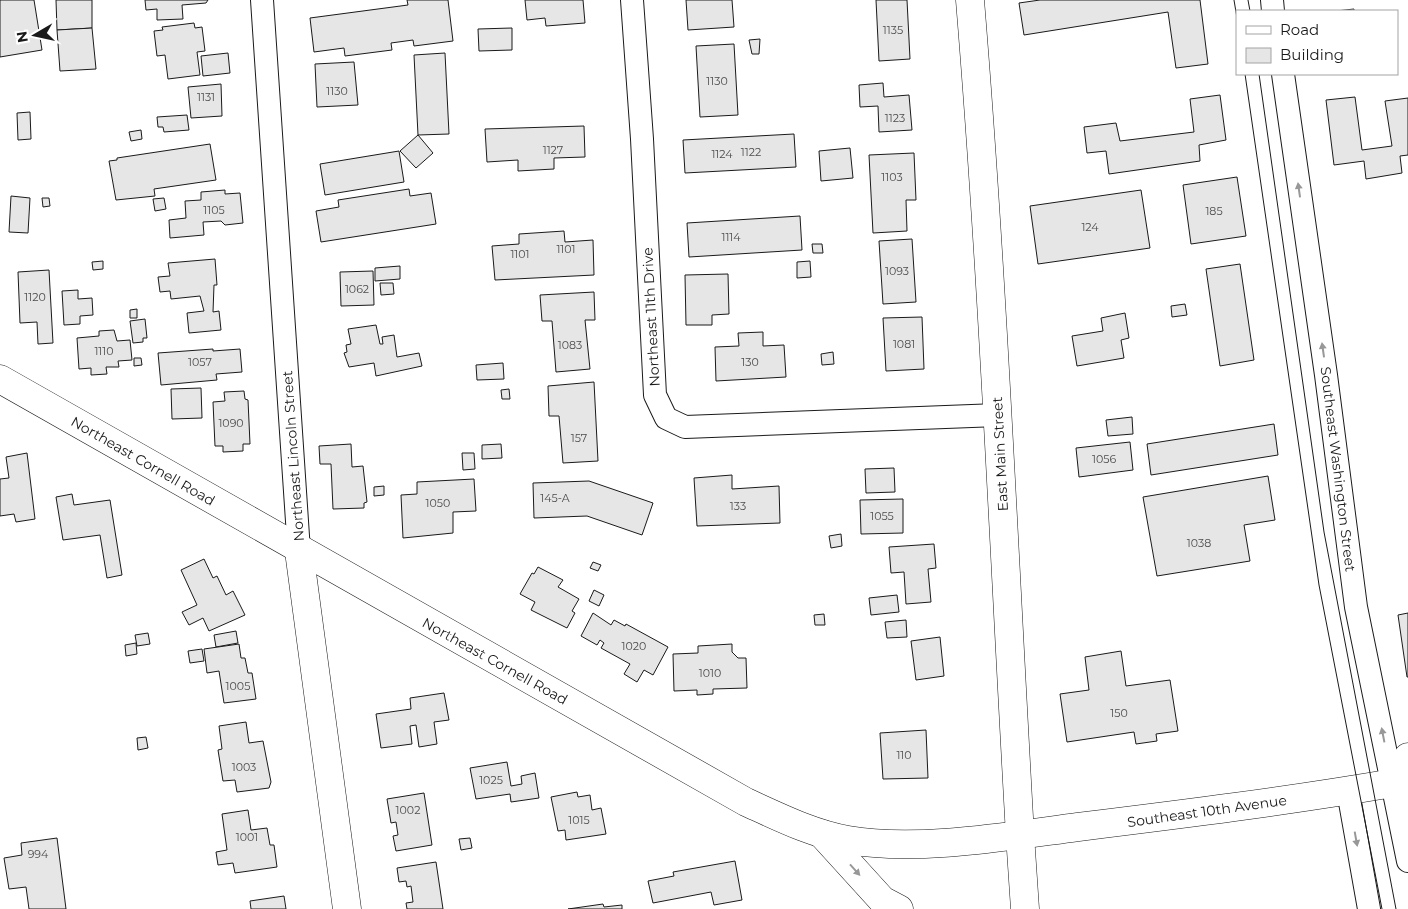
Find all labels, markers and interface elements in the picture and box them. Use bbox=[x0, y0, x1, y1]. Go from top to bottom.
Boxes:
north arrow bbox=[10, 10, 60, 60]
legend bbox=[1236, 10, 1398, 75]
text: Road bbox=[1280, 20, 1319, 39]
house number: 1135 bbox=[883, 23, 903, 37]
text: N bbox=[12, 30, 32, 44]
text: Building bbox=[1280, 45, 1344, 64]
house number: 1130 bbox=[706, 74, 728, 88]
house number: 1130 bbox=[326, 84, 348, 98]
house number: 1131 bbox=[197, 90, 215, 104]
house number: 1123 bbox=[885, 111, 905, 125]
house number: 1127 bbox=[543, 143, 563, 157]
house number: 1122 bbox=[741, 145, 761, 159]
house number: 1124 bbox=[711, 147, 733, 161]
house number: 1103 bbox=[881, 170, 903, 184]
one-way arrow bbox=[1295, 181, 1303, 197]
house number: 1105 bbox=[203, 203, 225, 217]
house number: 185 bbox=[1205, 204, 1223, 218]
house number: 124 bbox=[1081, 220, 1099, 234]
house number: 1114 bbox=[721, 230, 741, 244]
house number: 1101 bbox=[556, 242, 576, 256]
house number: 1101 bbox=[510, 247, 530, 261]
street label: Northeast 11th Drive bbox=[638, 247, 664, 387]
house number: 1093 bbox=[885, 264, 909, 278]
house number: 1062 bbox=[345, 282, 369, 296]
house number: 1120 bbox=[24, 290, 46, 304]
house number: 1081 bbox=[893, 337, 915, 351]
house number: 1083 bbox=[558, 338, 582, 352]
one-way arrow bbox=[1318, 342, 1326, 358]
house number: 1110 bbox=[94, 344, 114, 358]
house number: 1057 bbox=[188, 355, 212, 369]
house number: 130 bbox=[741, 355, 759, 369]
street label: Southeast Washington Street bbox=[1316, 365, 1360, 573]
street label: Northeast Lincoln Street bbox=[278, 370, 308, 542]
street label: East Main Street bbox=[988, 396, 1012, 512]
street label: Northeast Cornell Road bbox=[68, 412, 218, 510]
house number: 1090 bbox=[218, 416, 244, 430]
house number: 157 bbox=[571, 431, 587, 445]
house number: 1056 bbox=[1092, 452, 1116, 466]
house number: 145-A bbox=[540, 491, 570, 505]
house number: 1050 bbox=[426, 496, 450, 510]
house number: 133 bbox=[730, 499, 746, 513]
house number: 1055 bbox=[870, 509, 894, 523]
house number: 1038 bbox=[1187, 536, 1211, 550]
street label: Northeast Cornell Road bbox=[419, 614, 571, 708]
house number: 1020 bbox=[622, 639, 646, 653]
house number: 1010 bbox=[699, 666, 721, 680]
house number: 1005 bbox=[226, 679, 250, 693]
house number: 150 bbox=[1110, 706, 1128, 720]
one-way arrow bbox=[1379, 727, 1387, 743]
house number: 110 bbox=[896, 748, 912, 762]
house number: 1003 bbox=[232, 760, 256, 774]
house number: 1025 bbox=[479, 773, 503, 787]
street label: Southeast 10th Avenue bbox=[1126, 791, 1288, 831]
house number: 1002 bbox=[396, 803, 420, 817]
house number: 1015 bbox=[568, 813, 590, 827]
house number: 1001 bbox=[236, 830, 258, 844]
one-way arrow bbox=[1353, 831, 1361, 847]
house number: 994 bbox=[28, 847, 49, 861]
one-way arrow bbox=[849, 863, 861, 875]

